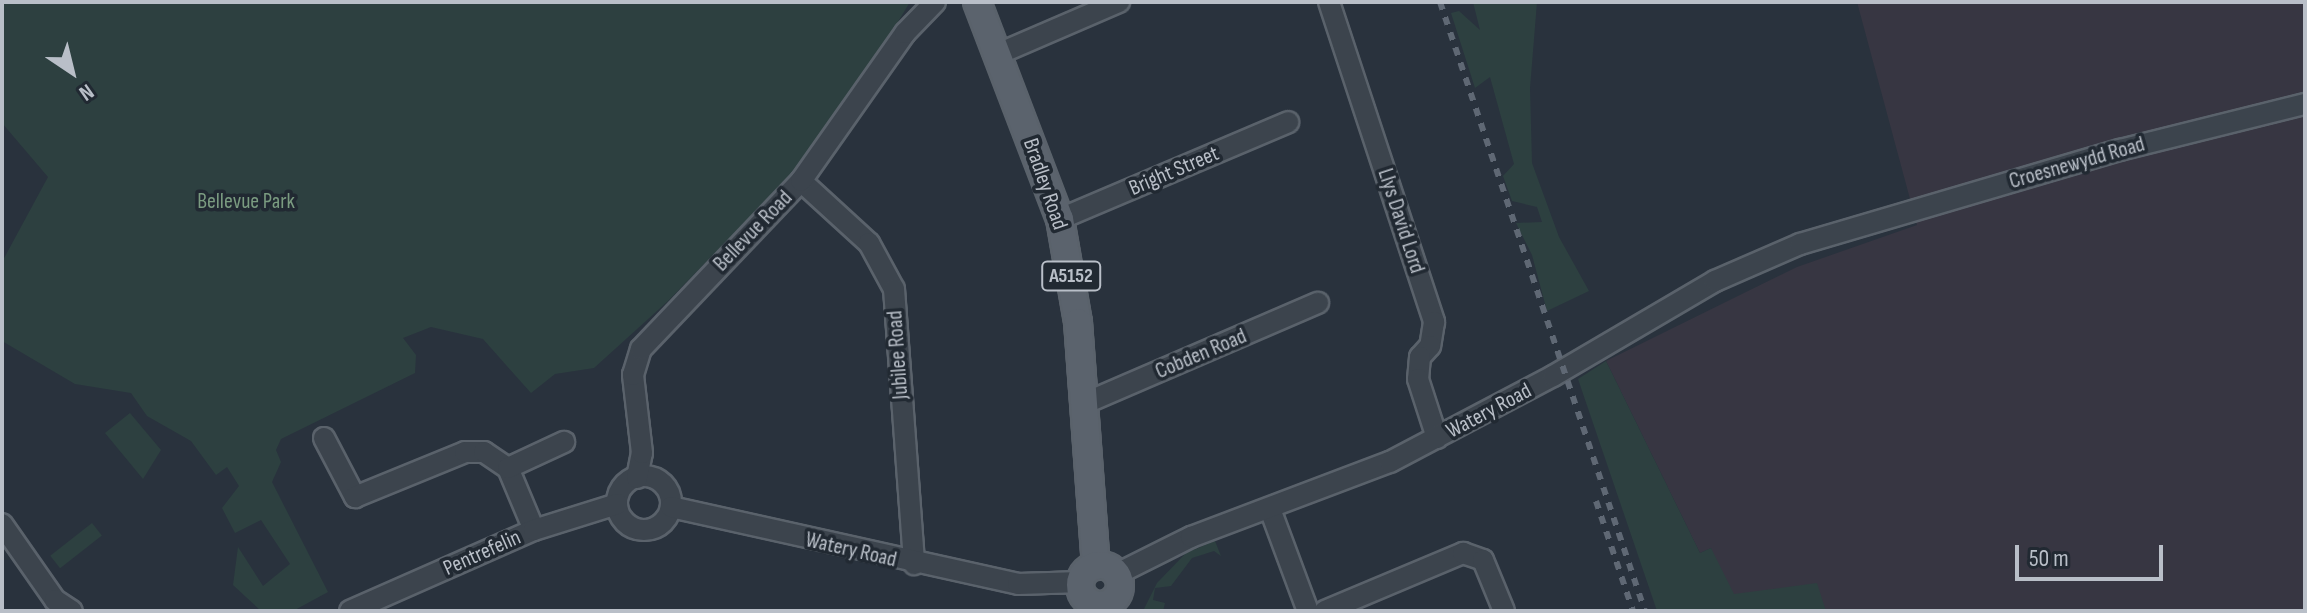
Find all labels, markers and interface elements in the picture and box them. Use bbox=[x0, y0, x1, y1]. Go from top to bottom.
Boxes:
north arrow bbox=[32, 32, 112, 112]
text: N bbox=[73, 78, 99, 106]
street label: Croesnewydd Road bbox=[2006, 131, 2148, 195]
street label: Bradley Road bbox=[1017, 135, 1073, 233]
street label: Bright Street bbox=[1125, 140, 1223, 202]
street label: Llys David Lord bbox=[1372, 165, 1430, 277]
street label: Bellevue Road bbox=[708, 185, 798, 277]
park label: Bellevue Park bbox=[197, 189, 295, 215]
road number: A5152 bbox=[1041, 260, 1101, 292]
street label: Jubilee Road bbox=[882, 310, 914, 400]
street label: Cobden Road bbox=[1152, 323, 1250, 385]
street label: Watery Road bbox=[1442, 378, 1536, 444]
street label: Pentrefelin bbox=[439, 524, 525, 582]
street label: Watery Road bbox=[803, 527, 899, 573]
scale bar bbox=[2019, 529, 2167, 579]
text: 50 m bbox=[2029, 544, 2069, 573]

